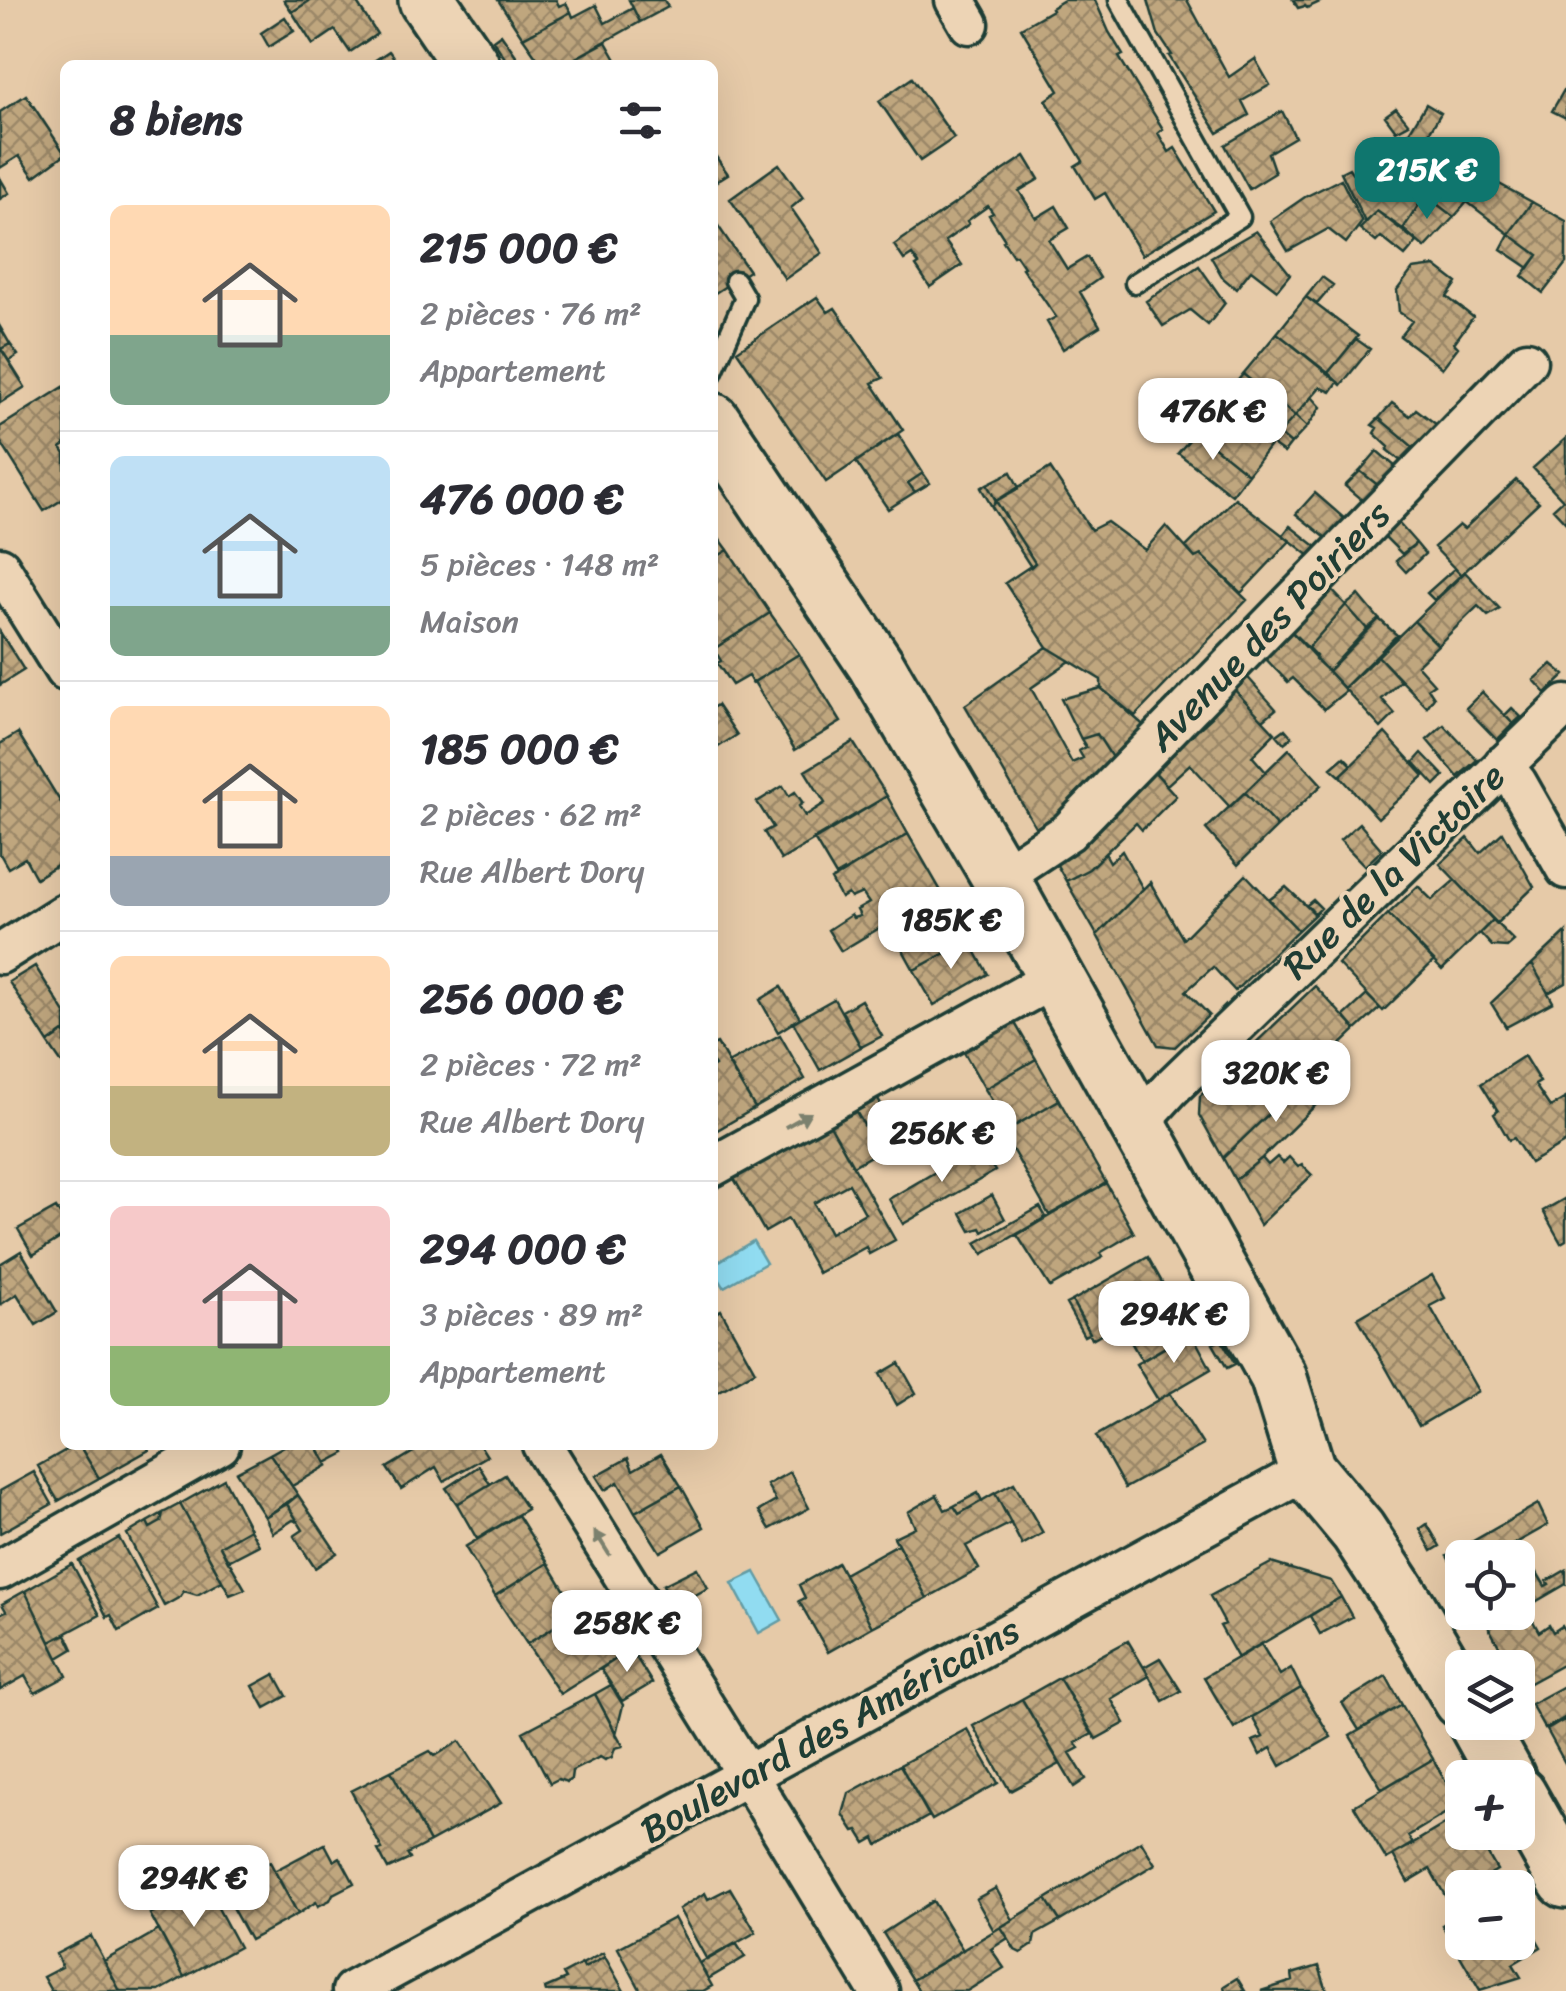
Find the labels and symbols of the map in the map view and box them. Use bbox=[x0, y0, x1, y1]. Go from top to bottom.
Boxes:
pin: 215K € bbox=[1346, 137, 1508, 222]
pin: 476K € bbox=[1132, 378, 1294, 463]
street label: Avenue des Poiriers bbox=[1130, 484, 1408, 769]
street label: Rue de la Victoire bbox=[1266, 746, 1522, 996]
pin: 185K € bbox=[870, 887, 1032, 972]
pin: 320K € bbox=[1195, 1040, 1357, 1125]
pin: 256K € bbox=[861, 1100, 1023, 1185]
one-way arrow bbox=[783, 1111, 812, 1128]
pin: 294K € bbox=[1093, 1281, 1255, 1366]
one-way arrow bbox=[594, 1529, 612, 1557]
pin: 258K € bbox=[546, 1590, 708, 1675]
street label: Boulevard des Américains bbox=[627, 1597, 1033, 1863]
pin: 294K € bbox=[113, 1845, 275, 1930]

